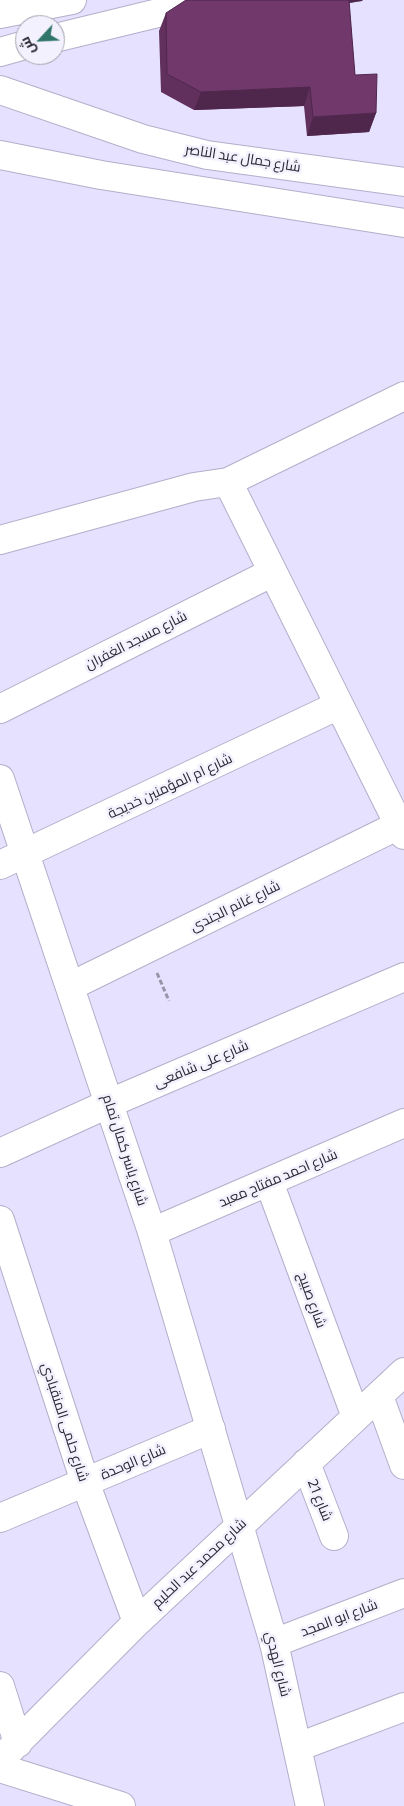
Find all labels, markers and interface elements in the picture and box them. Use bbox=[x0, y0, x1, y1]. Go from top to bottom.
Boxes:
north arrow bbox=[15, 15, 65, 65]
text: ش bbox=[15, 34, 38, 58]
street label: شارع جمال عبد الناصر bbox=[184, 141, 302, 175]
street label: شارع مسجد الغفران bbox=[82, 607, 190, 673]
street label: شارع ام المؤمنين خديجة bbox=[105, 750, 235, 822]
street label: شارع غانم الجندى bbox=[187, 877, 283, 935]
street label: شارع على شافعى bbox=[151, 1037, 251, 1091]
street label: شارع ياسر كمال تمام bbox=[99, 1092, 151, 1208]
street label: شارع احمد مفتاح معبد bbox=[216, 1145, 340, 1211]
street label: شارع صبيح bbox=[294, 1270, 330, 1330]
street label: شارع حلمى المنقبادي bbox=[38, 1360, 92, 1484]
street label: شارع الوحدة bbox=[98, 1441, 168, 1483]
street label: شارع 21 bbox=[304, 1477, 336, 1523]
street label: شارع محمد عبد الحليم bbox=[148, 1515, 250, 1611]
street label: شارع ابو المجد bbox=[298, 1596, 380, 1640]
street label: شارع الهدي bbox=[262, 1630, 294, 1698]

